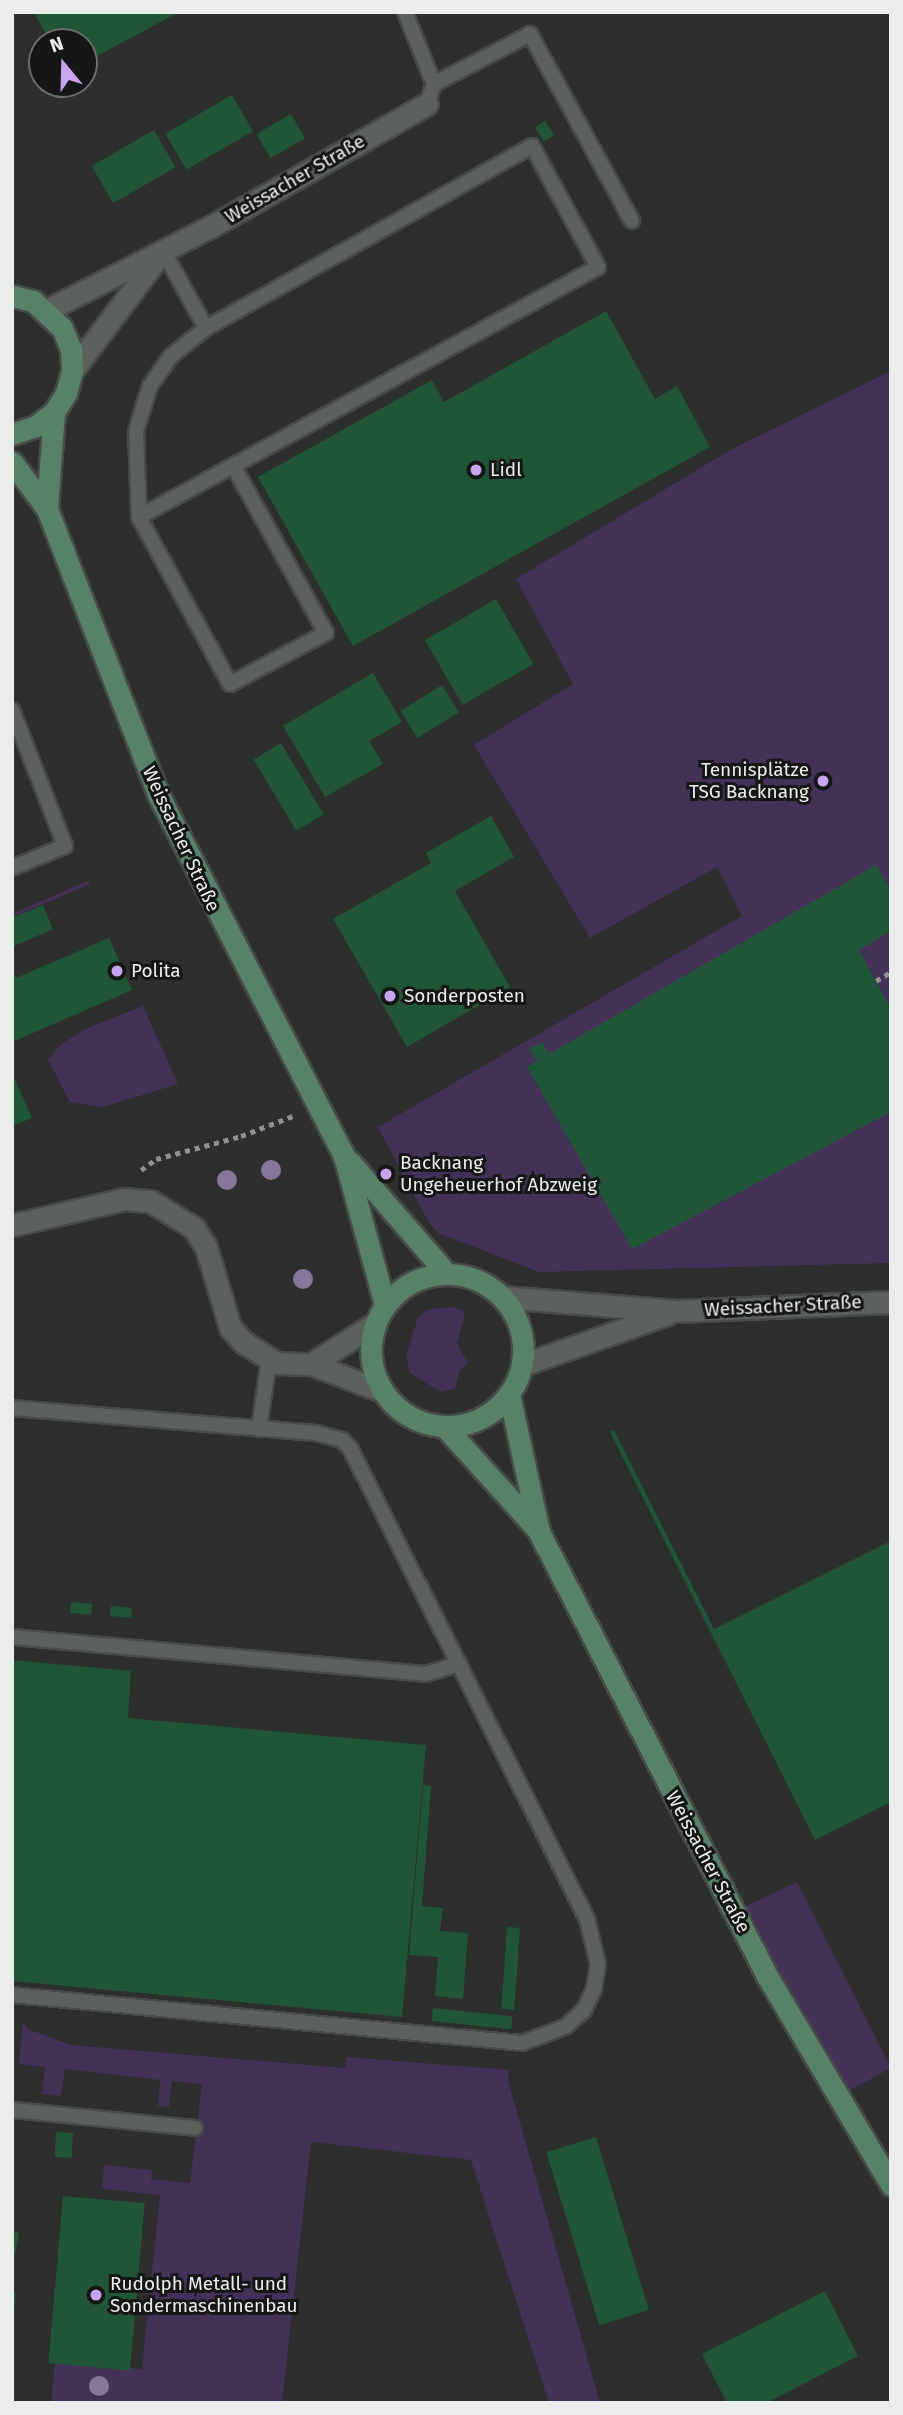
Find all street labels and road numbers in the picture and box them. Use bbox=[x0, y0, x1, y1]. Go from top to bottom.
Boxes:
street label: Weissacher Straße bbox=[221, 130, 369, 228]
street label: Weissacher Straße bbox=[137, 763, 225, 915]
street label: Weissacher Straße bbox=[704, 1290, 862, 1322]
street label: Weissacher Straße bbox=[661, 1787, 755, 1937]

